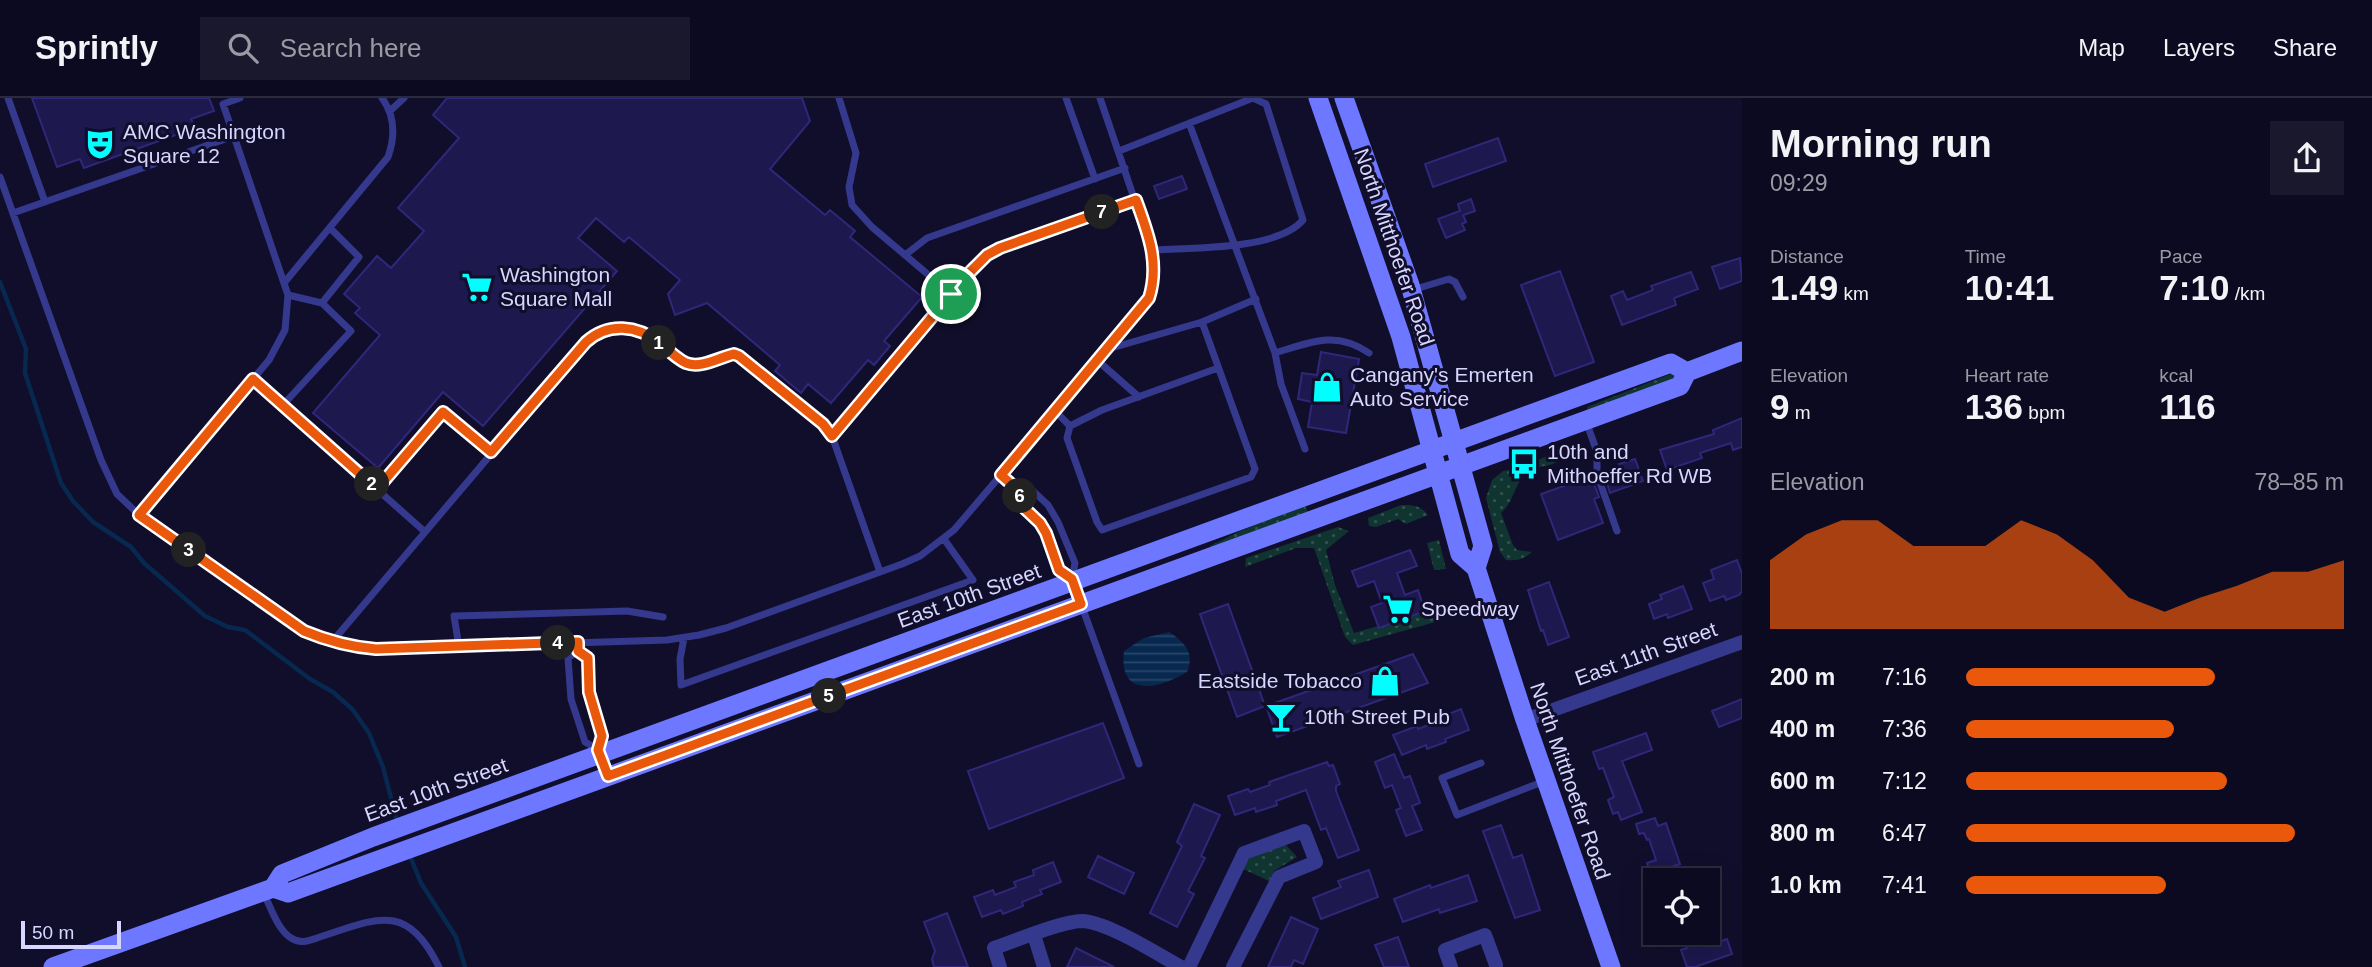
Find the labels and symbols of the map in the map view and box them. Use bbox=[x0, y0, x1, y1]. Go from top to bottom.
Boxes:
place label: AMC Washington Square 12 bbox=[123, 120, 286, 167]
theatre icon: AMC Washington Square 12 bbox=[83, 127, 117, 161]
street label: North Mitthoefer Road bbox=[1350, 145, 1439, 348]
pin: 7 bbox=[1084, 194, 1120, 230]
place label: Washington Square Mall bbox=[500, 263, 612, 310]
pin bbox=[921, 264, 981, 324]
supermarket icon: Washington Square Mall bbox=[460, 270, 494, 304]
pin: 1 bbox=[642, 326, 676, 360]
place label: Cangany's Emerten Auto Service bbox=[1350, 363, 1534, 410]
shop icon: Cangany's Emerten Auto Service bbox=[1310, 370, 1344, 404]
place label: 10th and Mithoeffer Rd WB bbox=[1547, 440, 1712, 487]
bus stop icon: 10th and Mithoeffer Rd WB bbox=[1507, 447, 1541, 481]
pin: 2 bbox=[354, 466, 390, 502]
pin: 6 bbox=[1002, 478, 1038, 514]
pin: 3 bbox=[172, 532, 206, 568]
street label: East 10th Street bbox=[894, 559, 1044, 632]
supermarket icon: Speedway bbox=[1381, 592, 1415, 626]
place label: Speedway bbox=[1421, 597, 1520, 620]
street label: East 11th Street bbox=[1572, 617, 1720, 690]
pin: 4 bbox=[540, 626, 576, 660]
shop icon: Eastside Tobacco bbox=[1368, 664, 1402, 698]
place label: Eastside Tobacco bbox=[1198, 669, 1362, 692]
pin: 5 bbox=[812, 678, 846, 714]
street label: North Mitthoefer Road bbox=[1526, 679, 1615, 882]
bar icon: 10th Street Pub bbox=[1264, 700, 1298, 734]
place label: 10th Street Pub bbox=[1304, 705, 1450, 728]
street label: East 10th Street bbox=[361, 753, 511, 826]
scale bar bbox=[21, 918, 121, 950]

